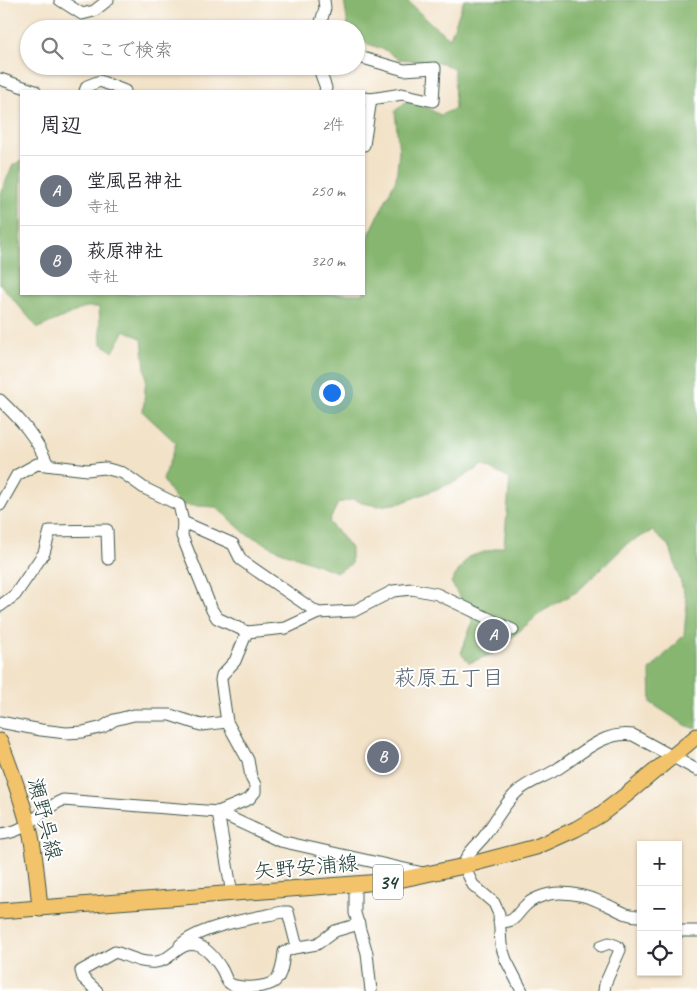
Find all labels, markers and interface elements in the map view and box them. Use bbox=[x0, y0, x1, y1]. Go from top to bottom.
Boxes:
search box bbox=[20, 20, 365, 75]
icon: search bbox=[38, 34, 66, 62]
text: ここで検索 bbox=[78, 38, 173, 62]
text: 周辺 bbox=[40, 112, 82, 138]
text: 2件 bbox=[322, 115, 345, 135]
text: 堂風呂神社 bbox=[87, 169, 182, 193]
text: A bbox=[52, 181, 60, 201]
text: 250 m bbox=[311, 181, 345, 201]
text: 寺社 bbox=[87, 197, 119, 217]
text: 萩原神社 bbox=[87, 239, 163, 263]
text: B bbox=[52, 251, 60, 271]
text: 320 m bbox=[311, 251, 345, 271]
text: 寺社 bbox=[87, 267, 119, 287]
your location bbox=[319, 380, 345, 406]
pin: A bbox=[477, 616, 509, 654]
district label: 萩原五丁目 bbox=[394, 664, 504, 692]
pin: B bbox=[367, 738, 399, 776]
street label: 瀬野呉線 bbox=[22, 775, 68, 863]
map controls bbox=[637, 841, 682, 976]
button: + bbox=[637, 841, 682, 886]
street label: 矢野安浦線 bbox=[253, 849, 359, 885]
road number: 34 bbox=[373, 864, 403, 900]
button: − bbox=[637, 886, 682, 931]
button: locate bbox=[637, 931, 682, 976]

